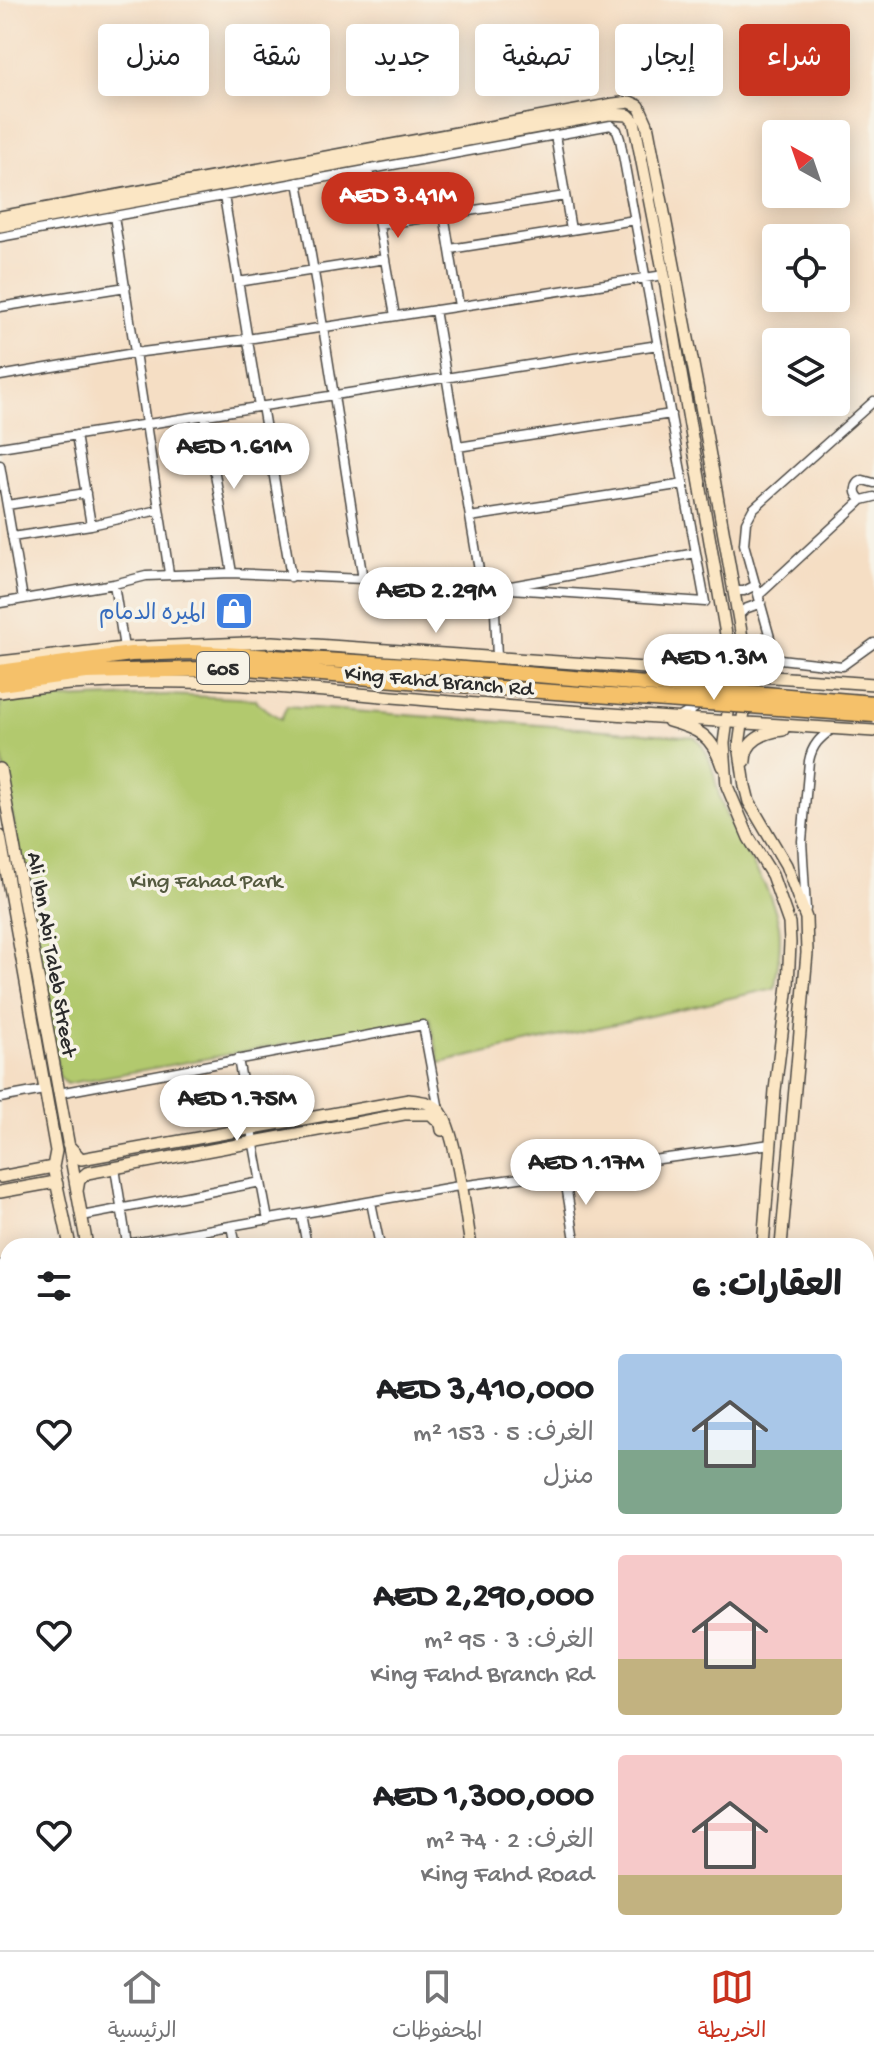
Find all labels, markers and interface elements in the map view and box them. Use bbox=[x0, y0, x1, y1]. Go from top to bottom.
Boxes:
chip: منزل bbox=[98, 24, 209, 96]
chip: شقة bbox=[225, 24, 330, 96]
chip: جديد bbox=[346, 24, 459, 96]
chip: تصفية bbox=[475, 24, 599, 96]
chip: إيجار bbox=[615, 24, 723, 96]
chip: شراء bbox=[739, 24, 850, 96]
north arrow bbox=[762, 120, 850, 208]
map controls bbox=[762, 120, 850, 416]
pin: AED 3.41M bbox=[306, 172, 490, 240]
text: AED 3.41M bbox=[339, 182, 457, 213]
button: locate bbox=[762, 224, 850, 312]
button: layers bbox=[762, 328, 850, 416]
pin: AED 1.61M bbox=[142, 423, 326, 491]
text: AED 1.61M bbox=[176, 433, 292, 464]
pin: AED 2.29M bbox=[344, 567, 528, 635]
text: AED 2.29M bbox=[376, 577, 496, 608]
shop icon: الميره الدمام bbox=[213, 590, 255, 632]
place label: الميره الدمام bbox=[99, 602, 206, 628]
pin: AED 1.3M bbox=[631, 634, 797, 702]
text: AED 1.3M bbox=[662, 644, 766, 675]
road number: 605 bbox=[197, 652, 249, 684]
street label: King Fahd Branch Rd bbox=[343, 662, 536, 704]
street label: Ali Ibn Abi Taleb Street bbox=[19, 850, 81, 1061]
park label: King Fahad Park bbox=[130, 870, 285, 896]
pin: AED 1.75M bbox=[145, 1075, 329, 1143]
text: AED 1.75M bbox=[178, 1085, 296, 1116]
pin: AED 1.17M bbox=[494, 1139, 678, 1207]
text: AED 1.17M bbox=[528, 1149, 644, 1180]
icon: filters bbox=[32, 1264, 76, 1308]
text: العقارات: 6 bbox=[692, 1269, 842, 1309]
text: AED 3,410,000 bbox=[377, 1371, 594, 1411]
icon: home bbox=[682, 1386, 778, 1482]
icon: heart bbox=[32, 1412, 76, 1456]
text: الغرف: 5 · 153 m² bbox=[413, 1420, 594, 1451]
text: منزل bbox=[543, 1463, 594, 1494]
text: AED 2,290,000 bbox=[374, 1578, 594, 1618]
icon: home bbox=[682, 1587, 778, 1683]
icon: heart bbox=[32, 1613, 76, 1657]
text: الغرف: 3 · 95 m² bbox=[424, 1627, 594, 1658]
text: King Fahd Branch Rd bbox=[371, 1661, 594, 1692]
text: AED 1,300,000 bbox=[373, 1778, 594, 1818]
icon: home bbox=[682, 1787, 778, 1883]
icon: heart bbox=[32, 1813, 76, 1857]
text: الغرف: 2 · 74 m² bbox=[426, 1827, 594, 1858]
text: King Fahd Road bbox=[421, 1861, 594, 1892]
tab: الرئيسية bbox=[108, 1965, 177, 2049]
tab: المحفوظات bbox=[392, 1965, 483, 2049]
tab: الخريطة bbox=[698, 1965, 766, 2049]

